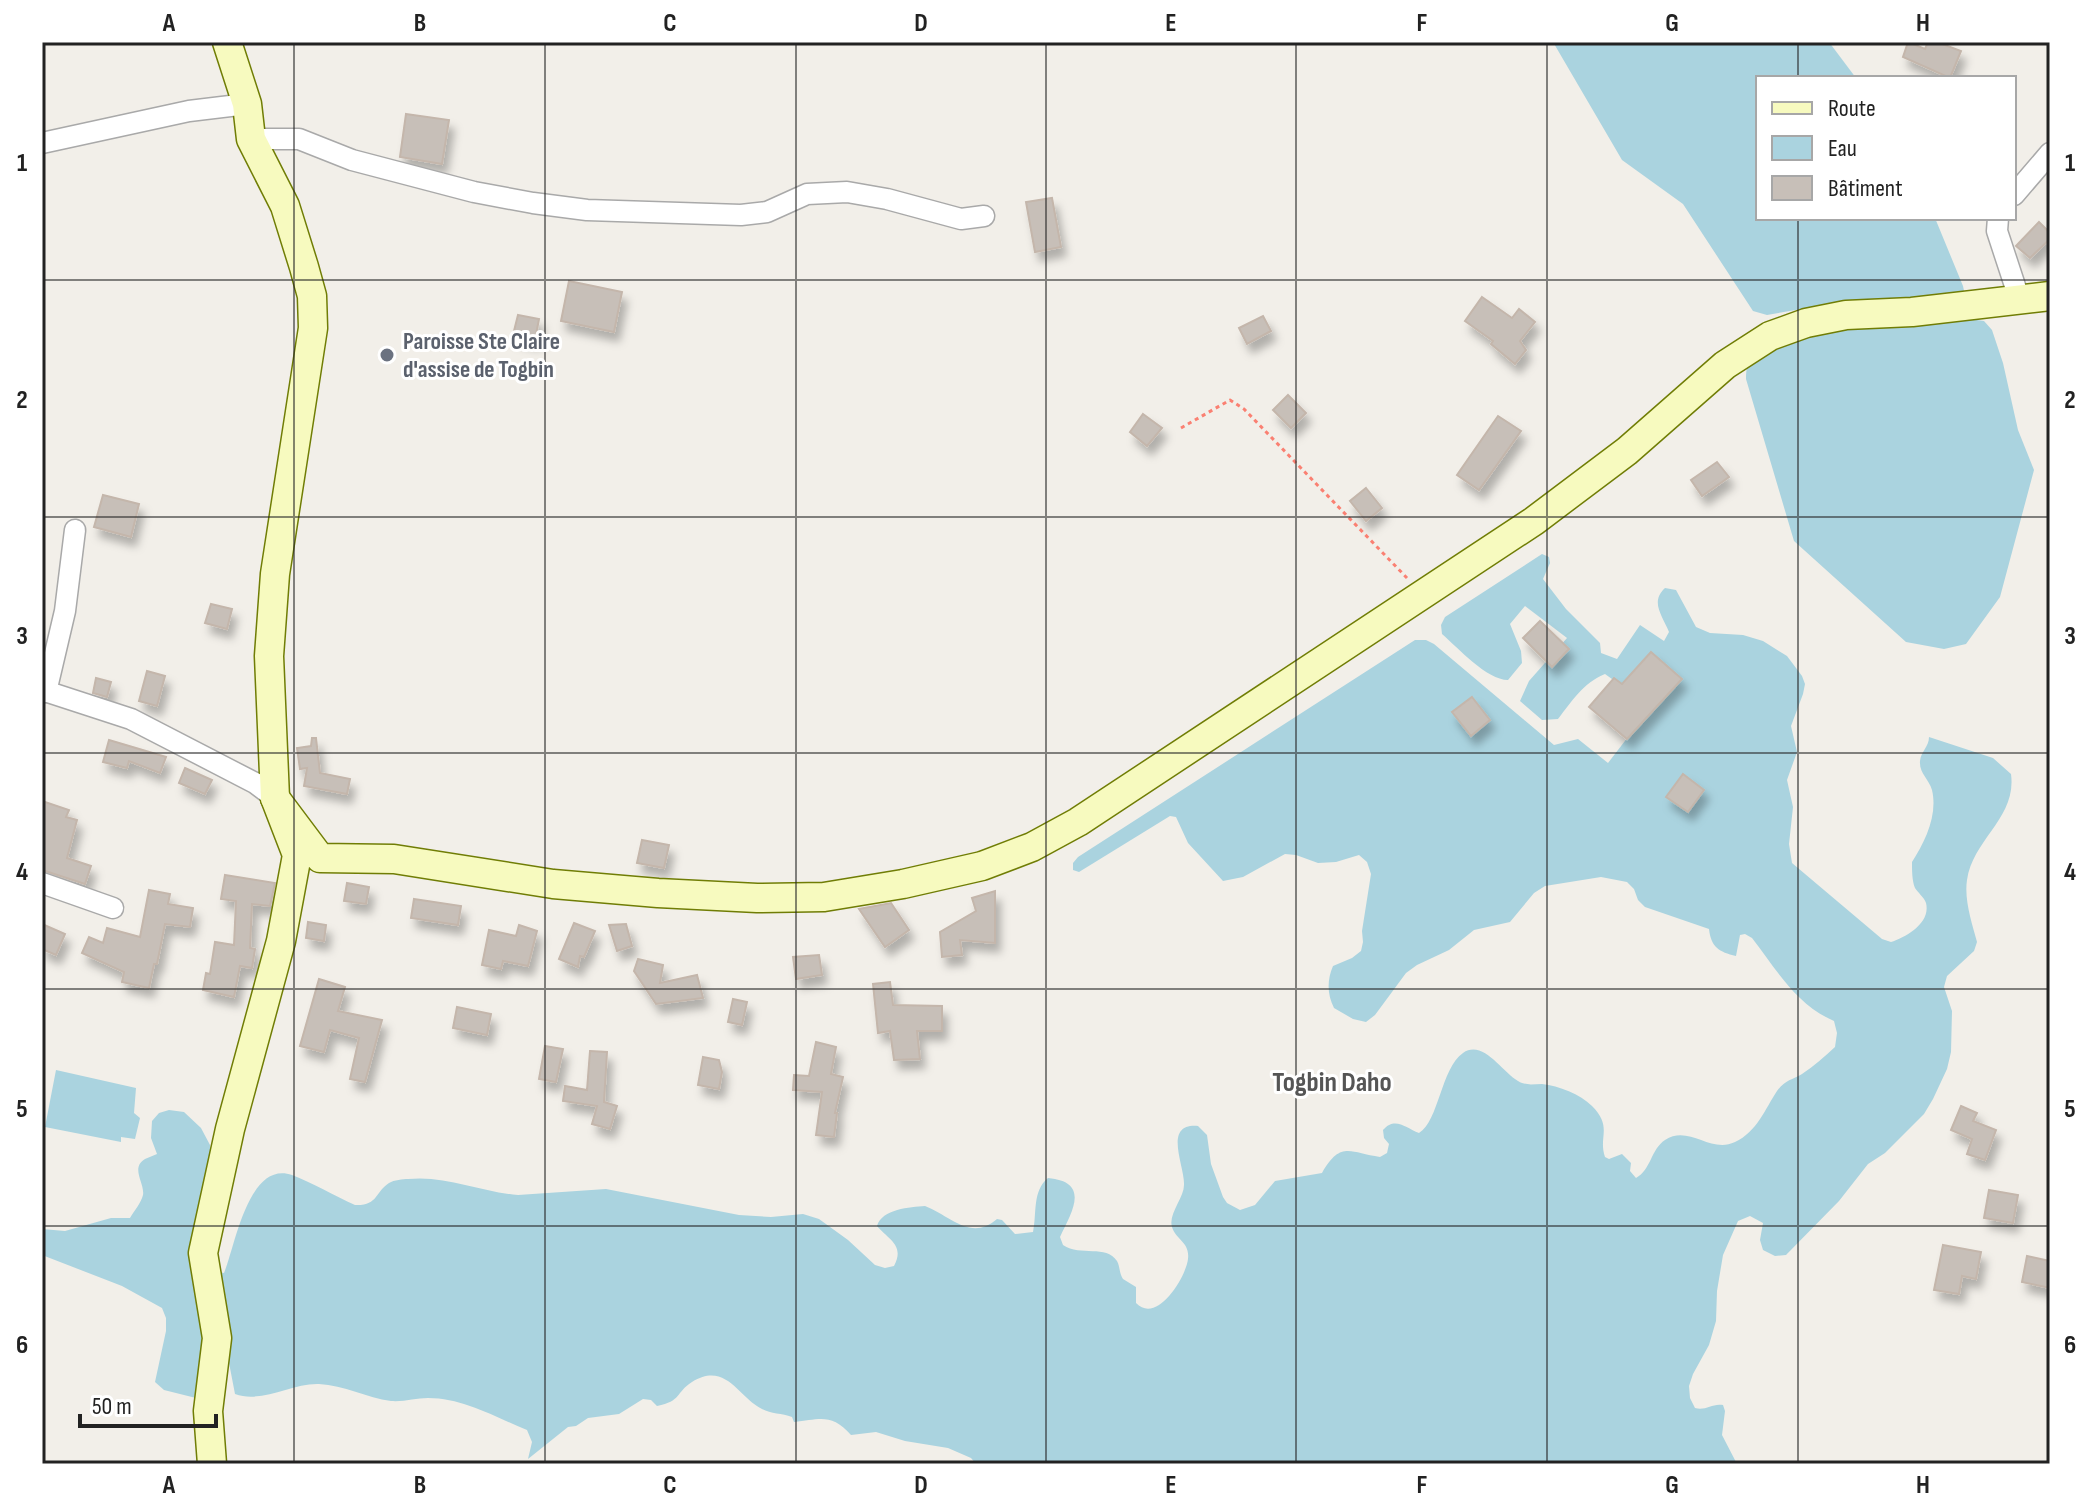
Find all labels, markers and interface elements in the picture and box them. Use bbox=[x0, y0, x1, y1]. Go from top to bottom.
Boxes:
text: A bbox=[162, 8, 176, 39]
text: B bbox=[414, 8, 426, 39]
text: C bbox=[663, 8, 677, 39]
text: D bbox=[914, 8, 928, 39]
text: E bbox=[1165, 8, 1177, 39]
text: F bbox=[1417, 8, 1428, 39]
text: G bbox=[1665, 8, 1679, 39]
text: H bbox=[1916, 8, 1930, 39]
legend bbox=[1756, 76, 2016, 220]
text: Route bbox=[1828, 94, 1876, 123]
text: Eau bbox=[1828, 134, 1857, 163]
text: 1 bbox=[17, 148, 27, 179]
text: 1 bbox=[2065, 148, 2075, 179]
text: Bâtiment bbox=[1828, 174, 1903, 203]
place label: Paroisse Ste Claire d'assise de Togbin bbox=[403, 327, 560, 384]
marker: Paroisse Ste Claire d'assise de Togbin bbox=[378, 346, 396, 364]
text: 2 bbox=[16, 385, 28, 416]
text: 2 bbox=[2064, 385, 2076, 416]
text: 3 bbox=[16, 621, 28, 652]
text: 3 bbox=[2064, 621, 2076, 652]
text: 4 bbox=[16, 857, 28, 888]
text: 4 bbox=[2064, 857, 2076, 888]
district label: Togbin Daho bbox=[1272, 1066, 1392, 1099]
text: 5 bbox=[16, 1094, 28, 1125]
text: 5 bbox=[2064, 1094, 2076, 1125]
text: 6 bbox=[16, 1330, 28, 1361]
text: 6 bbox=[2064, 1330, 2076, 1361]
scale bar bbox=[80, 1378, 216, 1428]
text: 50 m bbox=[92, 1392, 132, 1421]
text: A bbox=[162, 1470, 176, 1501]
text: B bbox=[414, 1470, 426, 1501]
text: C bbox=[663, 1470, 677, 1501]
text: D bbox=[914, 1470, 928, 1501]
text: E bbox=[1165, 1470, 1177, 1501]
text: F bbox=[1417, 1470, 1428, 1501]
text: G bbox=[1665, 1470, 1679, 1501]
text: H bbox=[1916, 1470, 1930, 1501]

